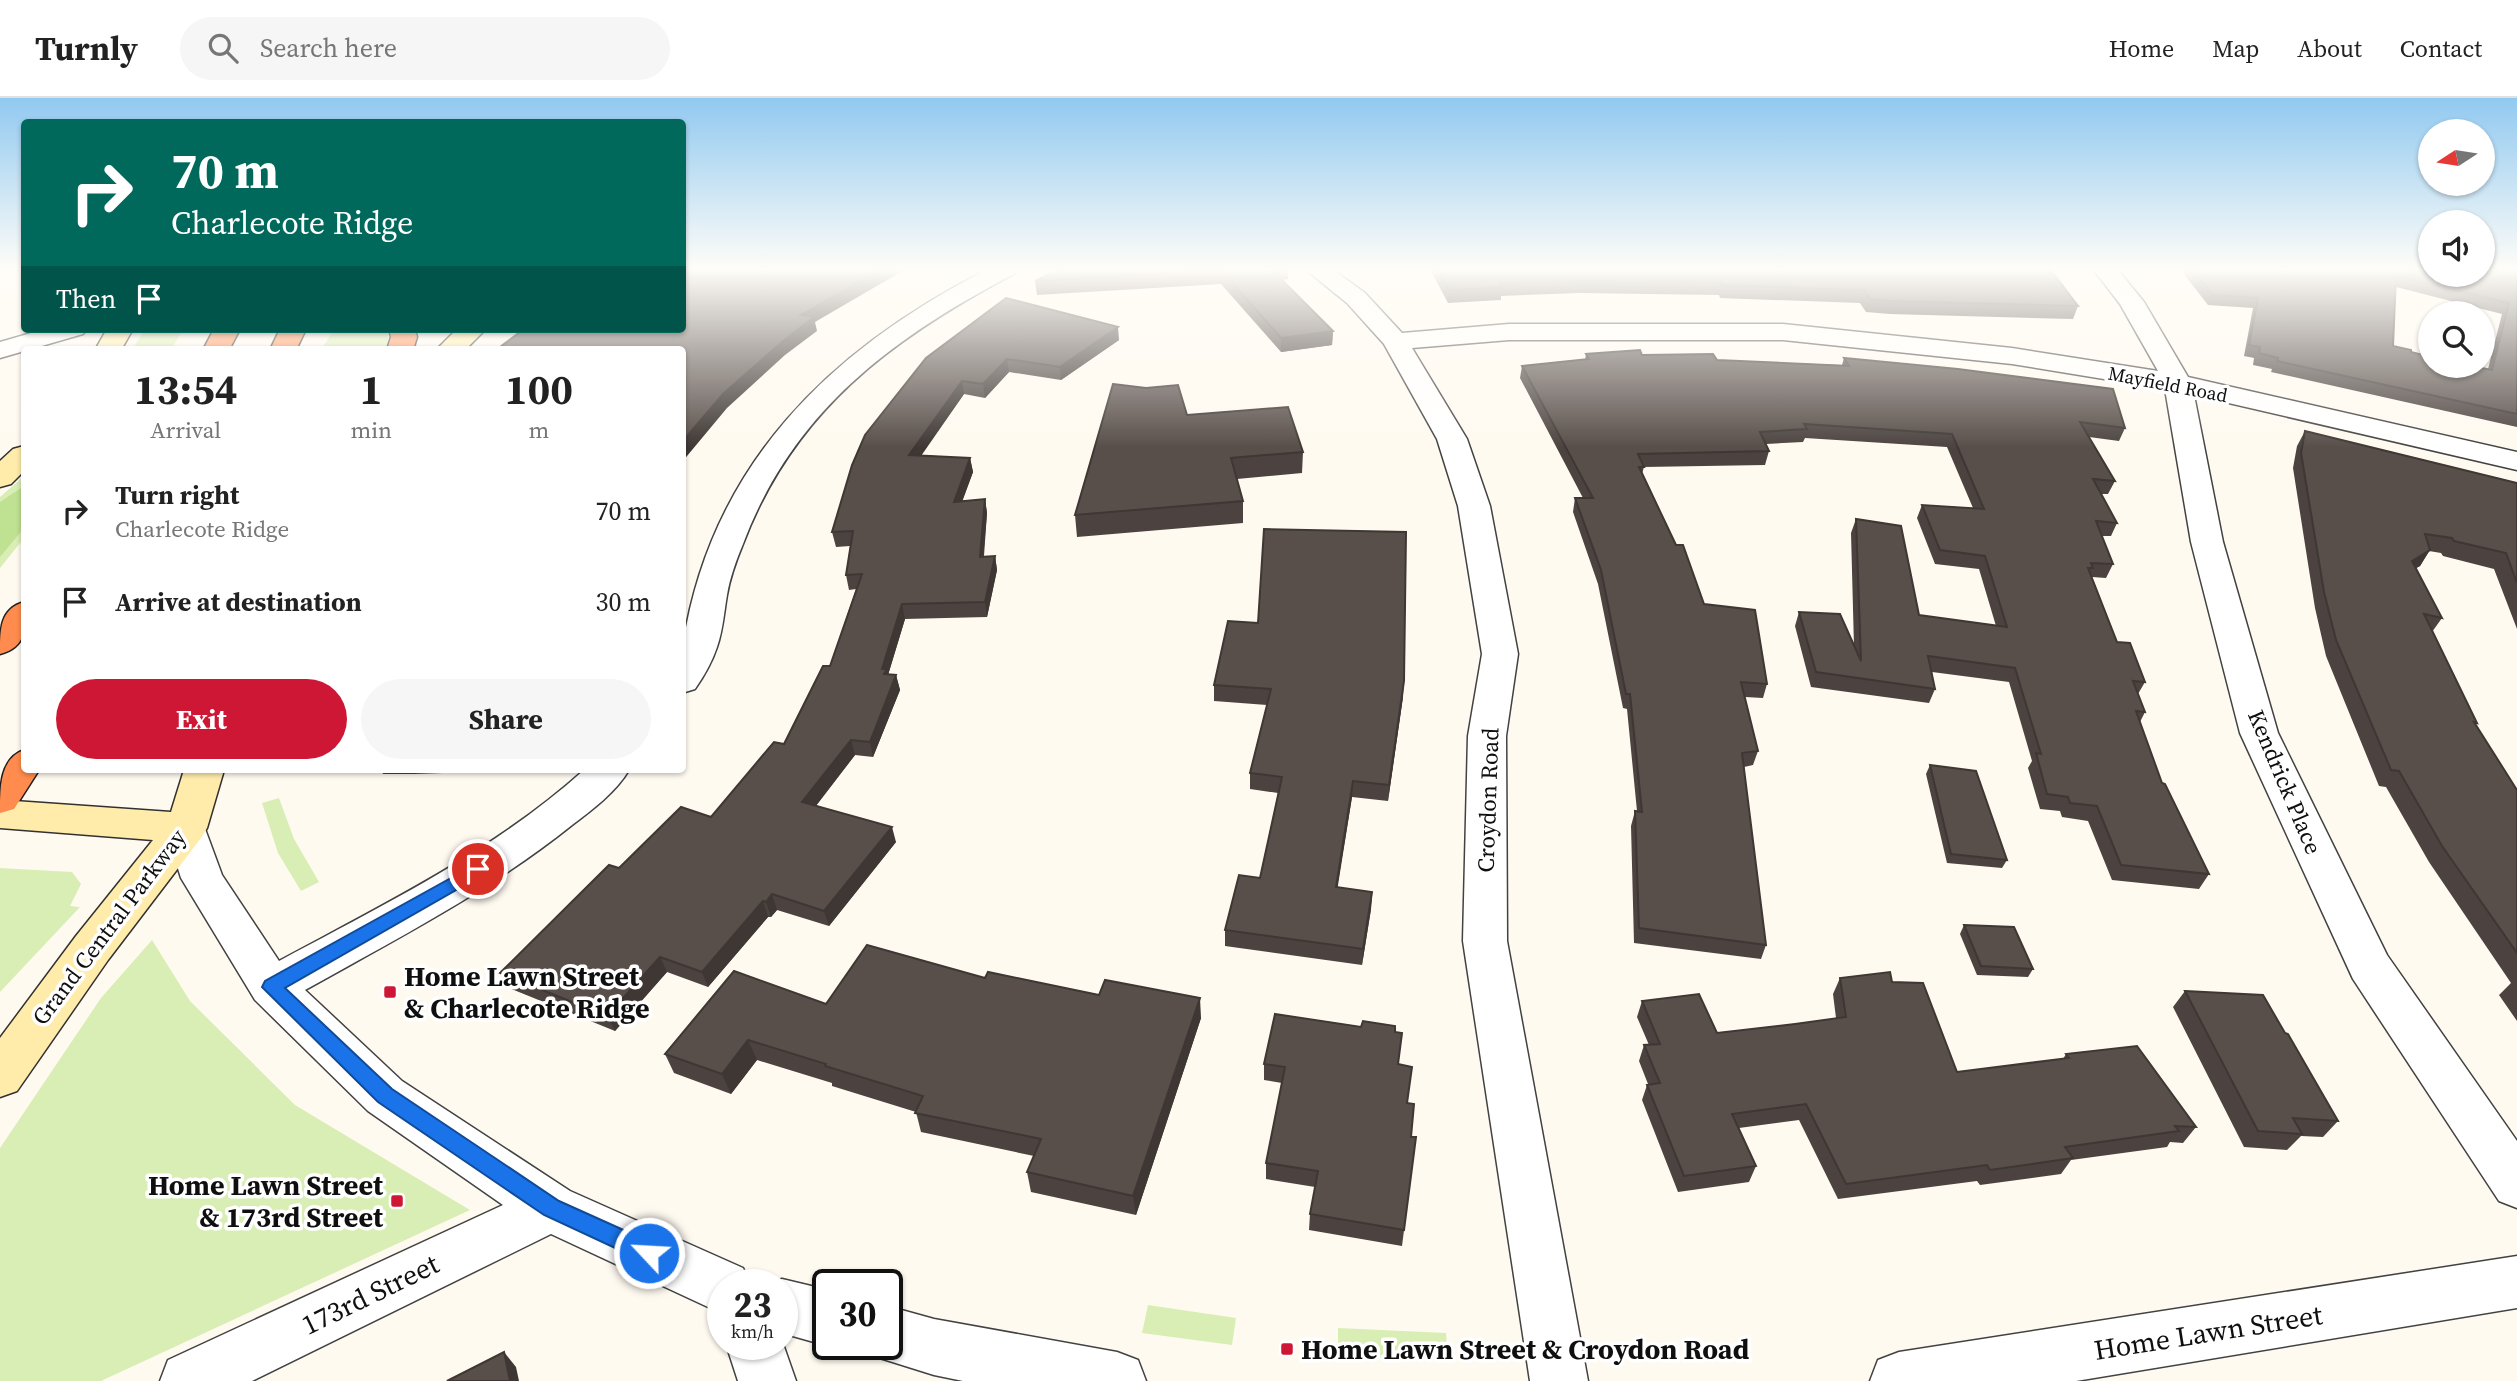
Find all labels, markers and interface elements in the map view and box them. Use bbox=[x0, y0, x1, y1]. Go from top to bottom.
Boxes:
search box bbox=[180, 17, 670, 80]
text: Turnly bbox=[35, 26, 138, 71]
icon: search bbox=[204, 29, 242, 67]
text: Search here bbox=[260, 30, 397, 66]
text: Home bbox=[2109, 32, 2174, 65]
text: Map bbox=[2212, 32, 2259, 65]
text: About bbox=[2297, 32, 2362, 65]
text: Contact bbox=[2400, 32, 2482, 65]
north arrow bbox=[2418, 119, 2496, 196]
map controls bbox=[2418, 119, 2495, 378]
text: 70 m bbox=[171, 137, 279, 204]
icon: right bbox=[56, 147, 147, 238]
text: Charlecote Ridge bbox=[171, 201, 413, 245]
button: sound bbox=[2418, 210, 2495, 287]
icon: arrive bbox=[130, 280, 168, 318]
text: Then bbox=[56, 281, 116, 317]
button: search bbox=[2418, 301, 2495, 378]
text: 13:54 bbox=[134, 360, 238, 418]
text: 1 bbox=[360, 360, 383, 418]
text: 100 bbox=[505, 360, 573, 418]
street label: Mayfield Road bbox=[2106, 360, 2230, 408]
text: Arrival bbox=[150, 414, 221, 446]
text: min bbox=[350, 414, 392, 446]
text: m bbox=[529, 414, 549, 446]
text: Turn right bbox=[115, 477, 239, 513]
icon: right bbox=[56, 492, 94, 530]
text: 70 m bbox=[596, 493, 651, 529]
text: Charlecote Ridge bbox=[115, 513, 289, 545]
icon: arrive bbox=[56, 583, 94, 621]
text: Arrive at destination bbox=[115, 584, 362, 620]
text: 30 m bbox=[596, 584, 651, 620]
button: Exit bbox=[56, 679, 347, 759]
button: Share bbox=[361, 679, 651, 759]
street label: Kendrick Place bbox=[2240, 705, 2330, 859]
street label: Croydon Road bbox=[1469, 727, 1507, 873]
street label: Grand Central Parkway bbox=[25, 822, 193, 1032]
pin bbox=[448, 839, 508, 899]
icon: arrive bbox=[459, 850, 497, 888]
place label: Home Lawn Street & Charlecote Ridge bbox=[404, 957, 650, 1027]
marker: Home Lawn Street & Charlecote Ridge bbox=[382, 984, 398, 1000]
place label: Home Lawn Street & 173rd Street bbox=[148, 1166, 384, 1236]
marker: Home Lawn Street & 173rd Street bbox=[389, 1193, 405, 1209]
position arrow bbox=[612, 1216, 686, 1290]
street label: 173rd Street bbox=[295, 1244, 446, 1344]
speed limit sign: 30 bbox=[812, 1269, 903, 1360]
text: 23 bbox=[734, 1281, 771, 1329]
street label: Home Lawn Street bbox=[2091, 1295, 2326, 1369]
text: km/h bbox=[731, 1319, 774, 1344]
place label: Home Lawn Street & Croydon Road bbox=[1301, 1330, 1750, 1368]
marker: Home Lawn Street & Croydon Road bbox=[1279, 1341, 1295, 1357]

